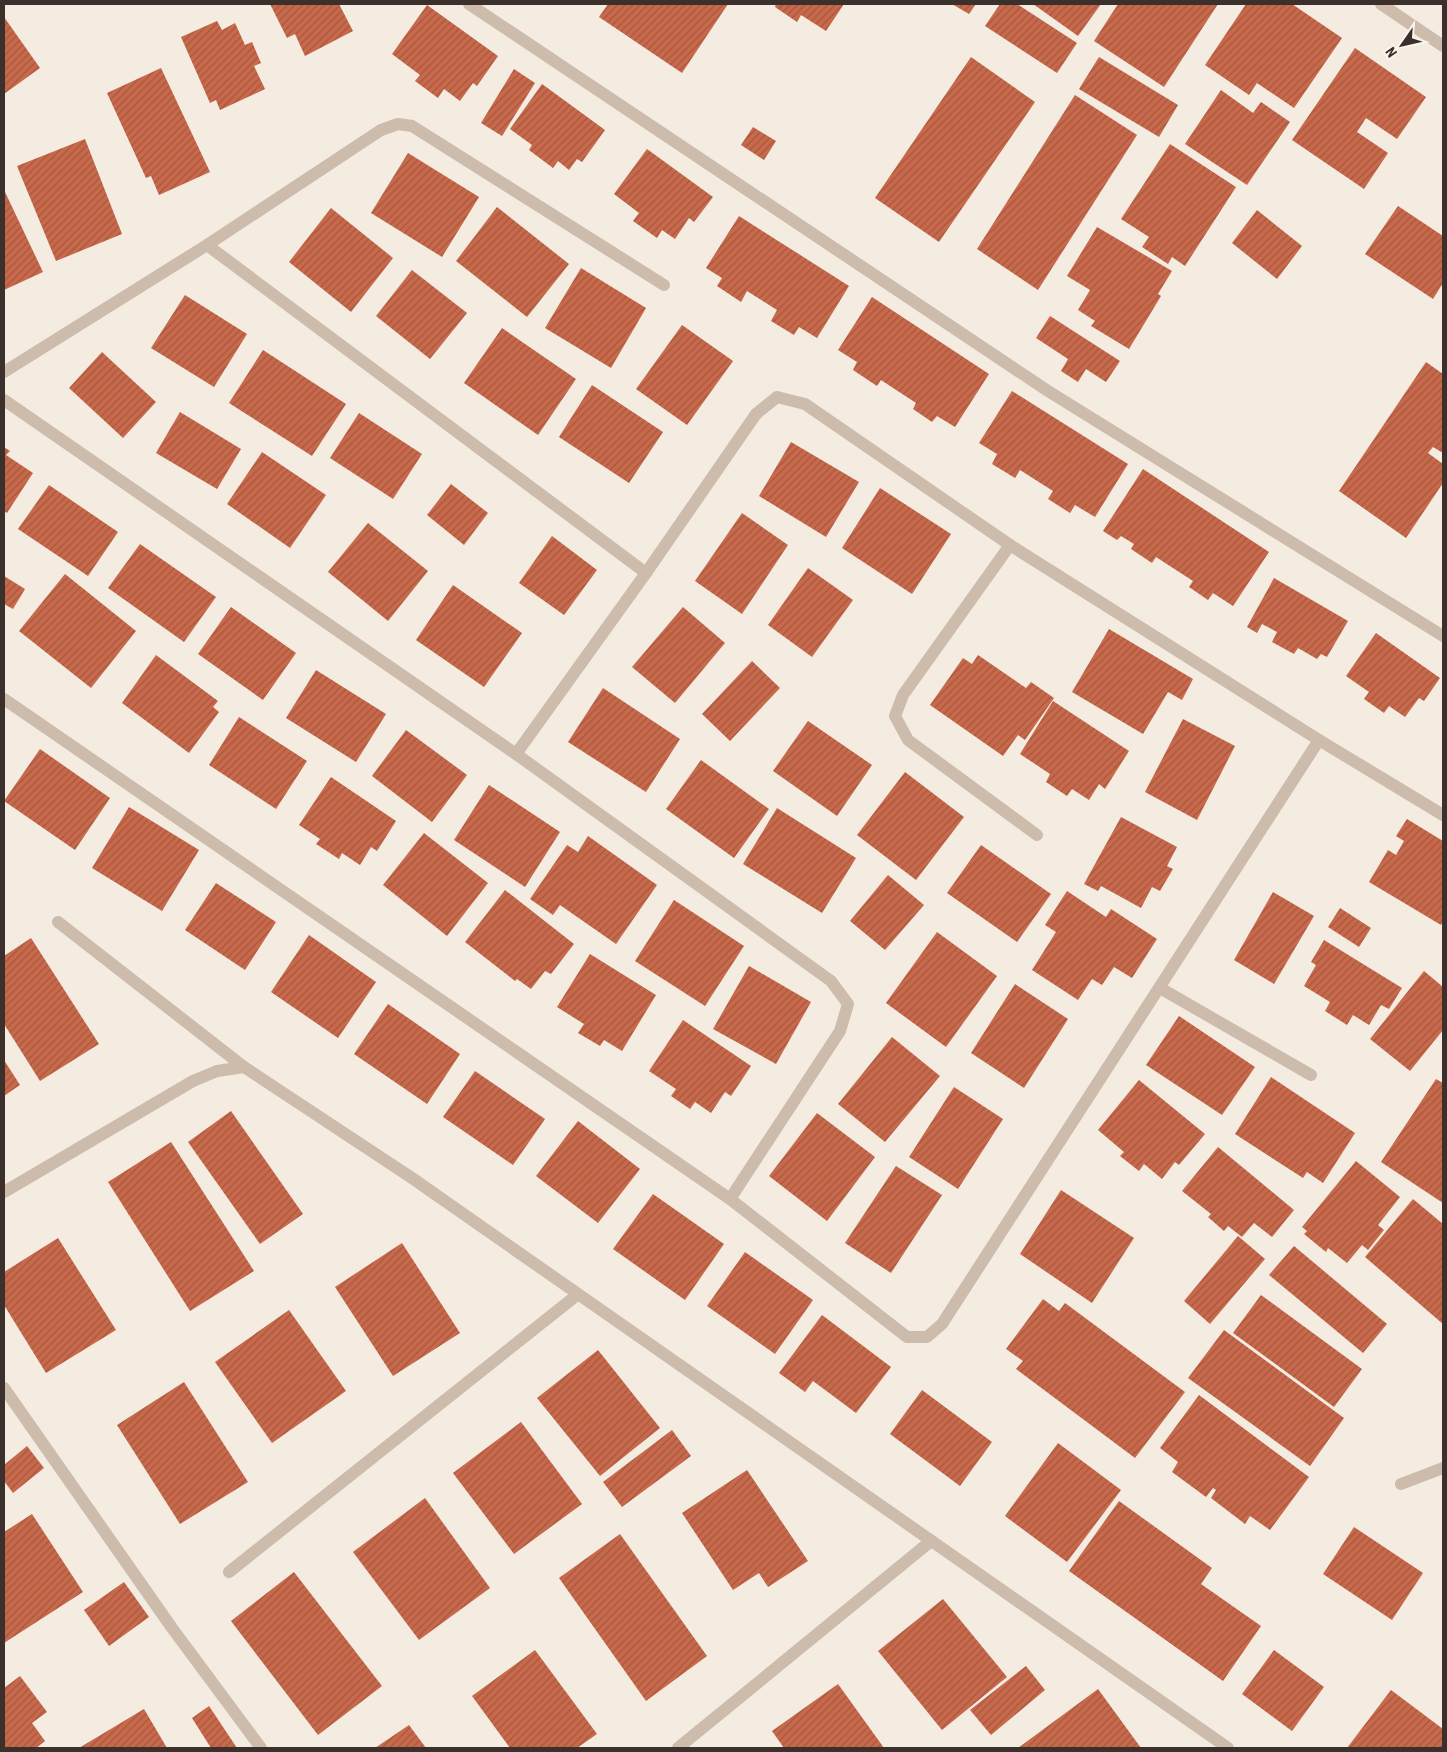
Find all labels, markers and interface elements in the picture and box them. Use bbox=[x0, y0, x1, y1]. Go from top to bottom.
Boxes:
north arrow bbox=[1377, 20, 1427, 70]
text: N bbox=[1382, 44, 1400, 60]

